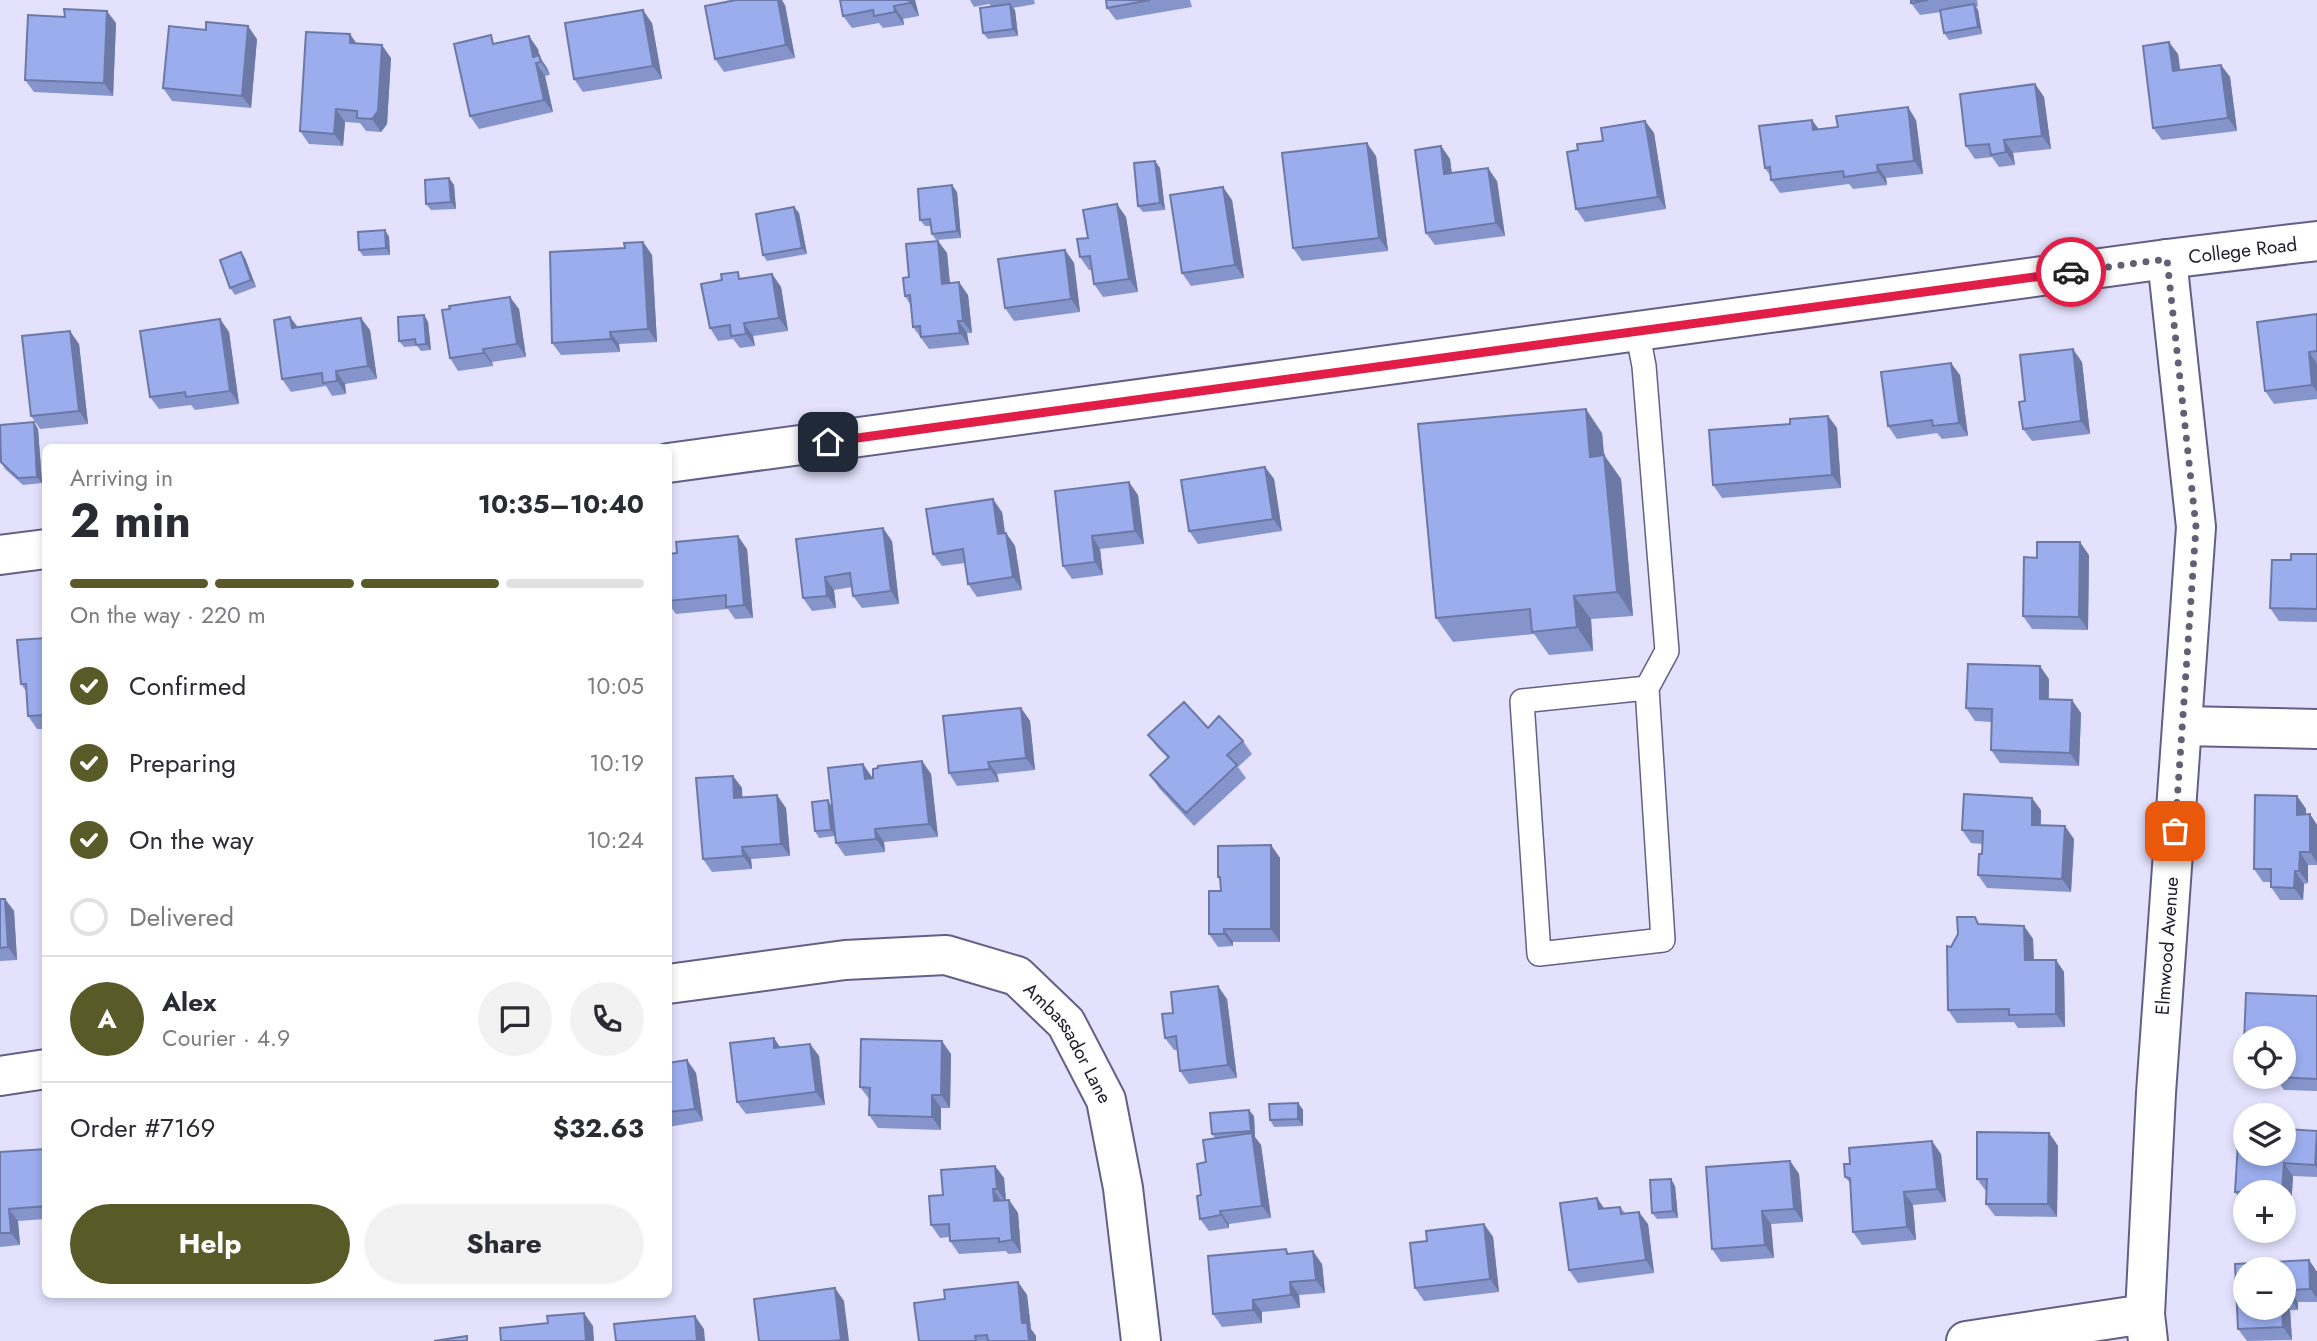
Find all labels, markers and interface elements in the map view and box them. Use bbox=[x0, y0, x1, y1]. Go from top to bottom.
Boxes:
street label: College Road bbox=[2187, 231, 2299, 270]
courier bbox=[2036, 237, 2106, 307]
icon: car bbox=[2052, 253, 2090, 291]
pin bbox=[798, 412, 858, 472]
icon: home bbox=[809, 423, 847, 461]
text: Arriving in bbox=[70, 461, 173, 495]
text: 10:35–10:40 bbox=[478, 485, 644, 523]
text: 2 min bbox=[70, 488, 191, 554]
text: On the way · 220 m bbox=[70, 598, 266, 632]
icon: check bbox=[70, 667, 108, 705]
text: Confirmed bbox=[129, 667, 246, 705]
text: 10:05 bbox=[586, 669, 644, 703]
icon: check bbox=[70, 744, 108, 782]
text: Preparing bbox=[129, 744, 236, 782]
text: 10:19 bbox=[589, 746, 644, 780]
pin bbox=[2145, 801, 2205, 861]
icon: bag bbox=[2156, 812, 2194, 850]
icon: check bbox=[70, 821, 108, 859]
text: On the way bbox=[129, 821, 254, 859]
text: 10:24 bbox=[586, 823, 644, 857]
street label: Elmwood Avenue bbox=[2149, 875, 2185, 1016]
text: Delivered bbox=[129, 898, 234, 936]
street label: Ambassador Lane bbox=[1017, 976, 1119, 1108]
button: chat bbox=[478, 982, 552, 1056]
button: phone bbox=[570, 982, 644, 1056]
text: Alex bbox=[162, 983, 216, 1021]
text: A bbox=[97, 1000, 117, 1038]
text: Courier · 4.9 bbox=[162, 1021, 290, 1055]
map controls bbox=[2233, 1026, 2296, 1320]
button: locate bbox=[2233, 1026, 2296, 1089]
button: layers bbox=[2233, 1103, 2296, 1166]
text: Order #7169 bbox=[70, 1109, 215, 1147]
text: $32.63 bbox=[553, 1109, 644, 1147]
button: + bbox=[2233, 1180, 2296, 1243]
button: Help bbox=[70, 1204, 350, 1284]
button: Share bbox=[364, 1204, 644, 1284]
button: − bbox=[2233, 1257, 2296, 1320]

